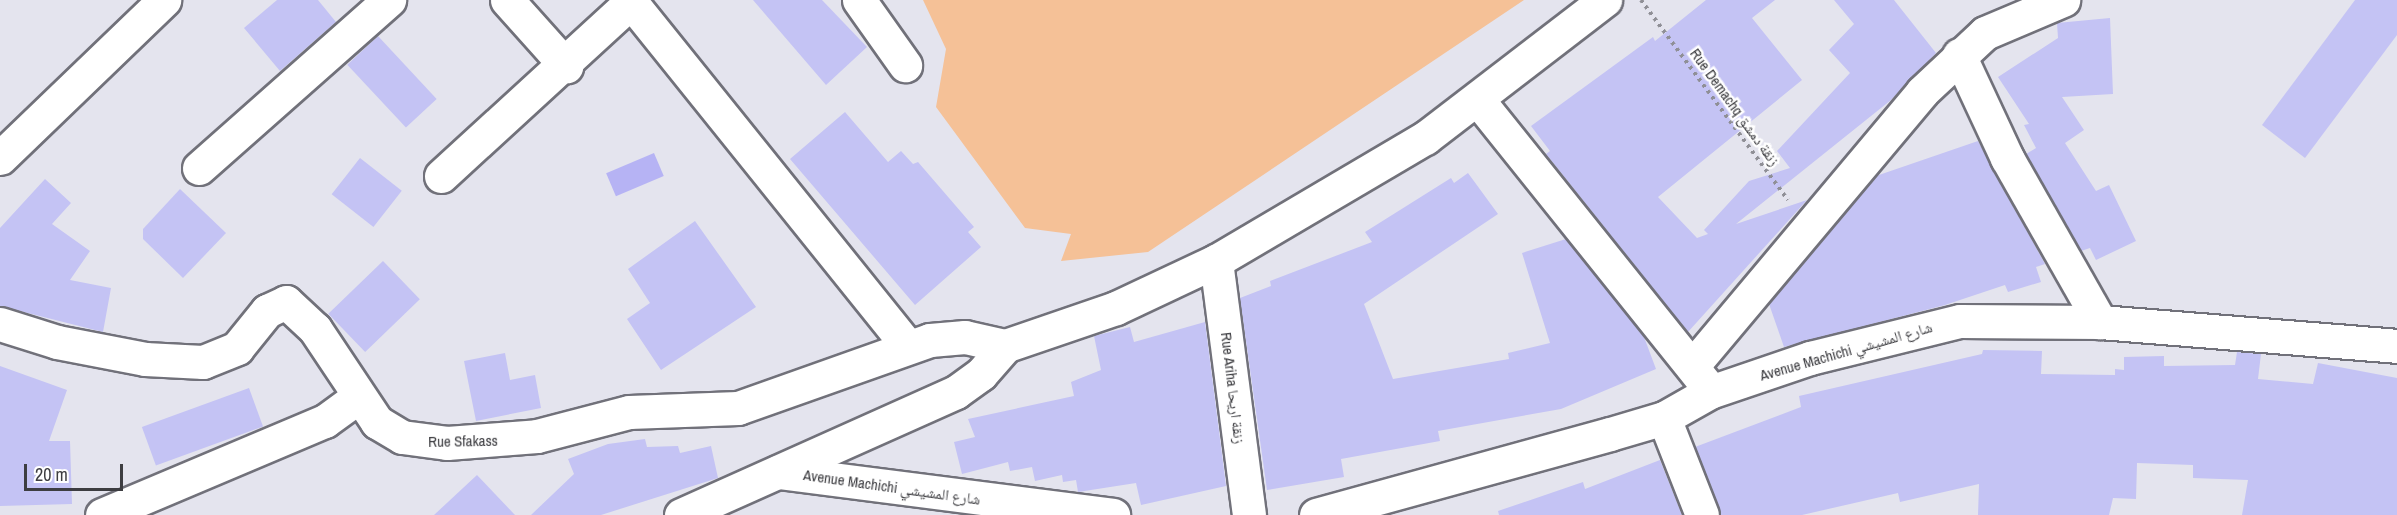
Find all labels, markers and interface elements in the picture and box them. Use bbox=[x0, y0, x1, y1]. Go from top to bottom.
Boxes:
street label: Rue Demachq زنقة دمشق bbox=[1686, 45, 1784, 169]
street label: Avenue Machichi شارع المشيشي bbox=[1758, 318, 1934, 384]
street label: Rue Ariha زنقة اريحا bbox=[1217, 331, 1249, 445]
street label: Rue Sfakass bbox=[428, 431, 498, 451]
scale bar bbox=[27, 452, 126, 490]
text: 20 m bbox=[35, 462, 68, 487]
street label: Avenue Machichi شارع المشيشي bbox=[802, 466, 982, 508]

